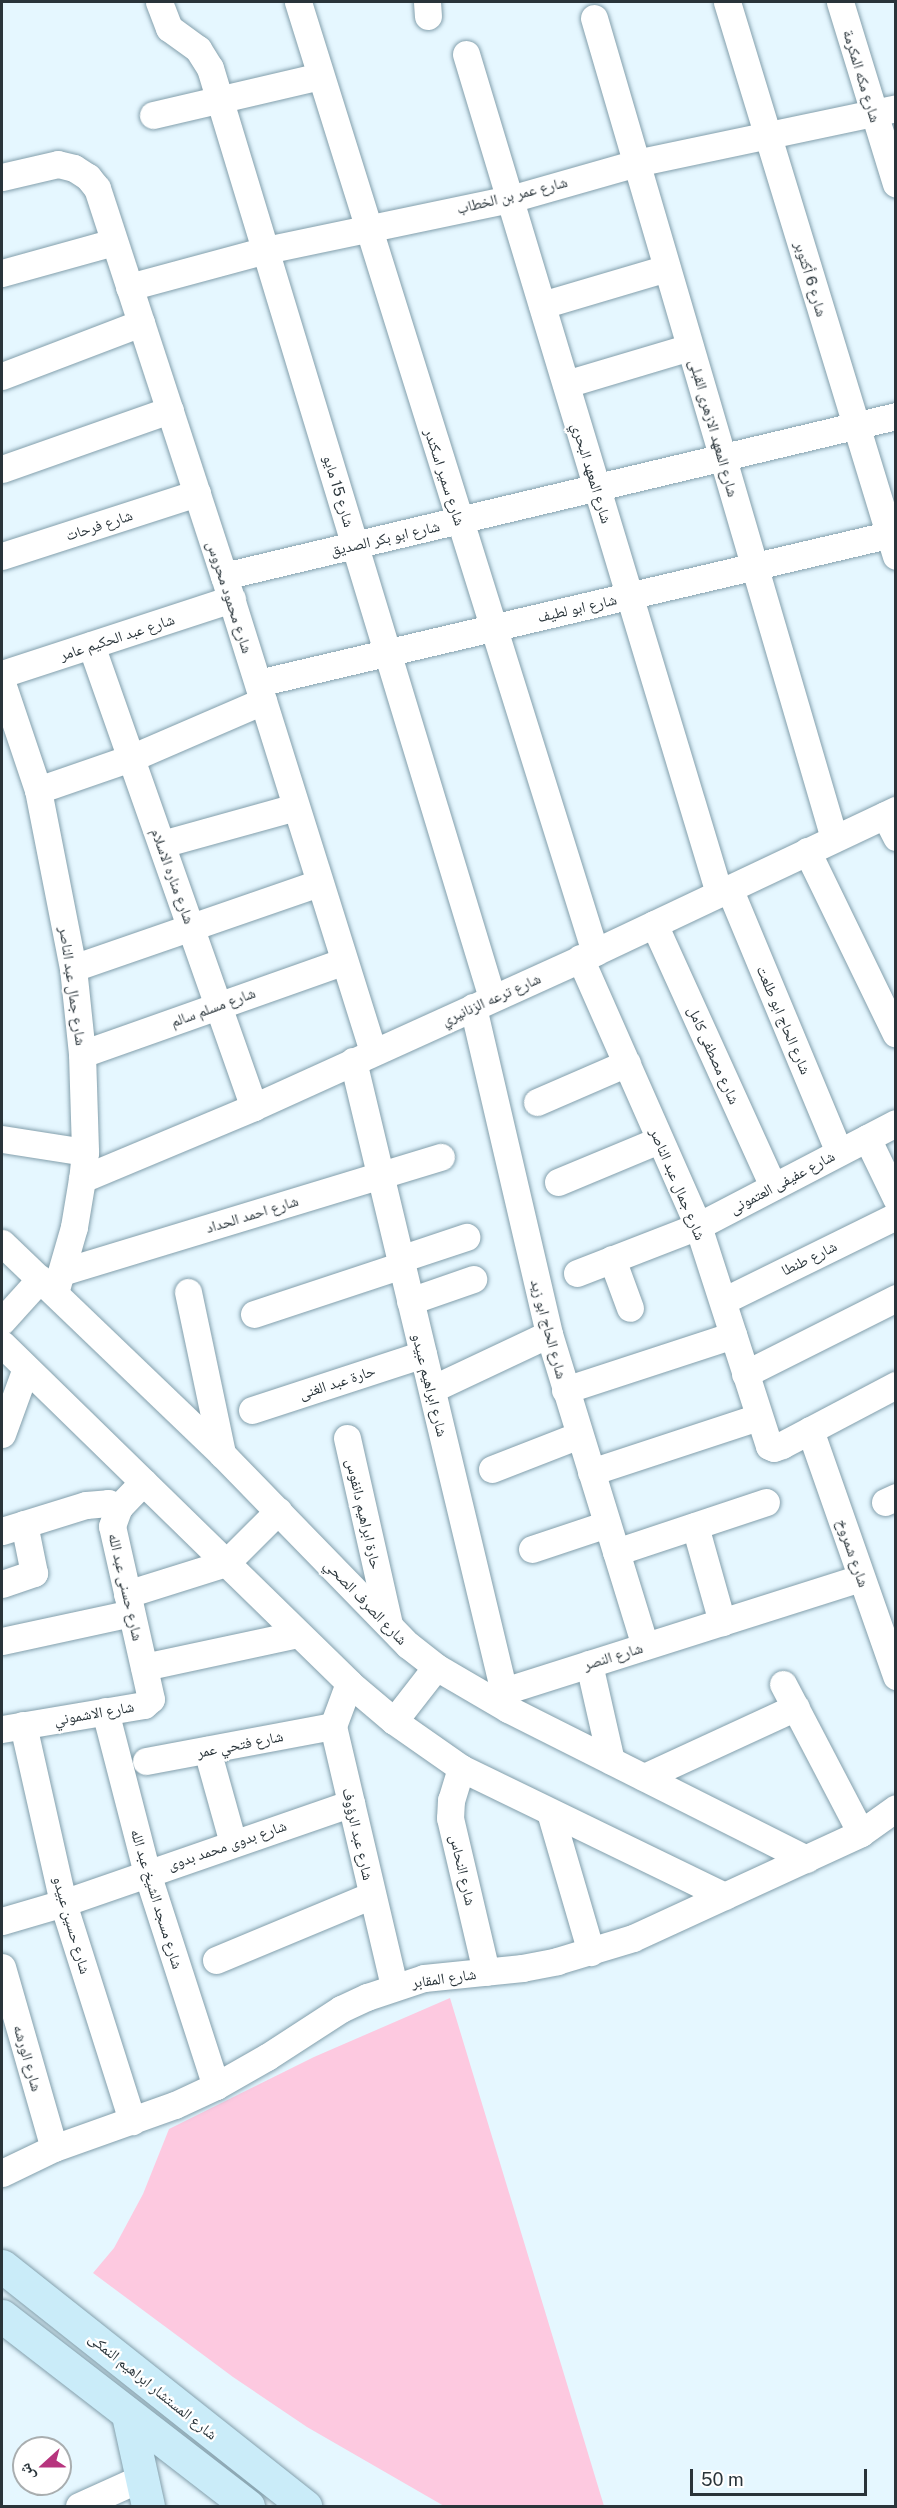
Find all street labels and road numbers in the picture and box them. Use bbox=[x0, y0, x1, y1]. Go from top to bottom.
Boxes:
street label: شارع مكه المكرمة bbox=[839, 28, 885, 124]
street label: شارع عمر بن الخطاب bbox=[455, 173, 569, 217]
street label: شارع 6 أكتوبر bbox=[791, 239, 831, 319]
street label: شارع المعهد الازهرى القبلى bbox=[686, 357, 742, 499]
street label: شارع المعهد البحري bbox=[568, 421, 616, 525]
street label: شارع سمير اسكندر bbox=[421, 426, 469, 528]
street label: شارع 15 مايو bbox=[320, 453, 358, 529]
street label: شارع فرحات bbox=[63, 506, 135, 544]
street label: شارع ابو بكر الصديق bbox=[329, 517, 441, 559]
street label: شارع محمود محروس bbox=[203, 539, 257, 655]
street label: شارع ابو لطيف bbox=[536, 590, 618, 626]
street label: شارع عبد الحكيم عامر bbox=[57, 610, 177, 664]
street label: شارع مناره الاسلام bbox=[147, 826, 199, 926]
street label: شارع جمال عبد الناصر bbox=[56, 925, 90, 1047]
street label: شارع الحاج ابو طلعت bbox=[753, 963, 815, 1077]
street label: شارع ترعه الزنانيري bbox=[438, 969, 544, 1029]
street label: شارع مسلم سالم bbox=[168, 983, 258, 1031]
street label: شارع مصطفى كامل bbox=[684, 1003, 744, 1107]
street label: شارع جمال عبد الناصر bbox=[646, 1125, 710, 1243]
street label: شارع عفيفى العتمونى bbox=[726, 1147, 838, 1217]
street label: شارع احمد الحداد bbox=[204, 1191, 300, 1237]
street label: شارع طنطا bbox=[778, 1237, 840, 1279]
street label: شارع الحاج ابو زيد bbox=[527, 1277, 571, 1381]
street label: شارع ابراهيم عبيدو bbox=[408, 1332, 452, 1438]
street label: حارة عبد الغنى bbox=[297, 1361, 377, 1403]
street label: حارة ابراهيم دانفوس bbox=[343, 1457, 385, 1571]
street label: شارع شمروخ bbox=[833, 1517, 873, 1589]
street label: شارع حسنى عبد الله bbox=[105, 1531, 147, 1643]
street label: شارع الصرف الصحي bbox=[321, 1556, 411, 1648]
street label: شارع النصر bbox=[581, 1638, 645, 1674]
street label: شارع الاشموني bbox=[53, 1697, 135, 1729]
street label: شارع فتحي عمر bbox=[195, 1727, 285, 1761]
street label: شارع عبد الرؤوف bbox=[339, 1786, 377, 1882]
street label: شارع بدوى محمد بدوى bbox=[165, 1816, 289, 1874]
street label: شارع مسجد الشيخ عبد الله bbox=[127, 1827, 187, 1971]
street label: شارع النحاس bbox=[446, 1833, 480, 1907]
street label: شارع حسين عبيدو bbox=[49, 1874, 95, 1976]
street label: شارع المقابر bbox=[411, 1965, 477, 1991]
street label: شارع الورشه bbox=[10, 2023, 46, 2093]
street label: شارع المستشار ابراهيم النمكى bbox=[85, 2329, 221, 2443]

